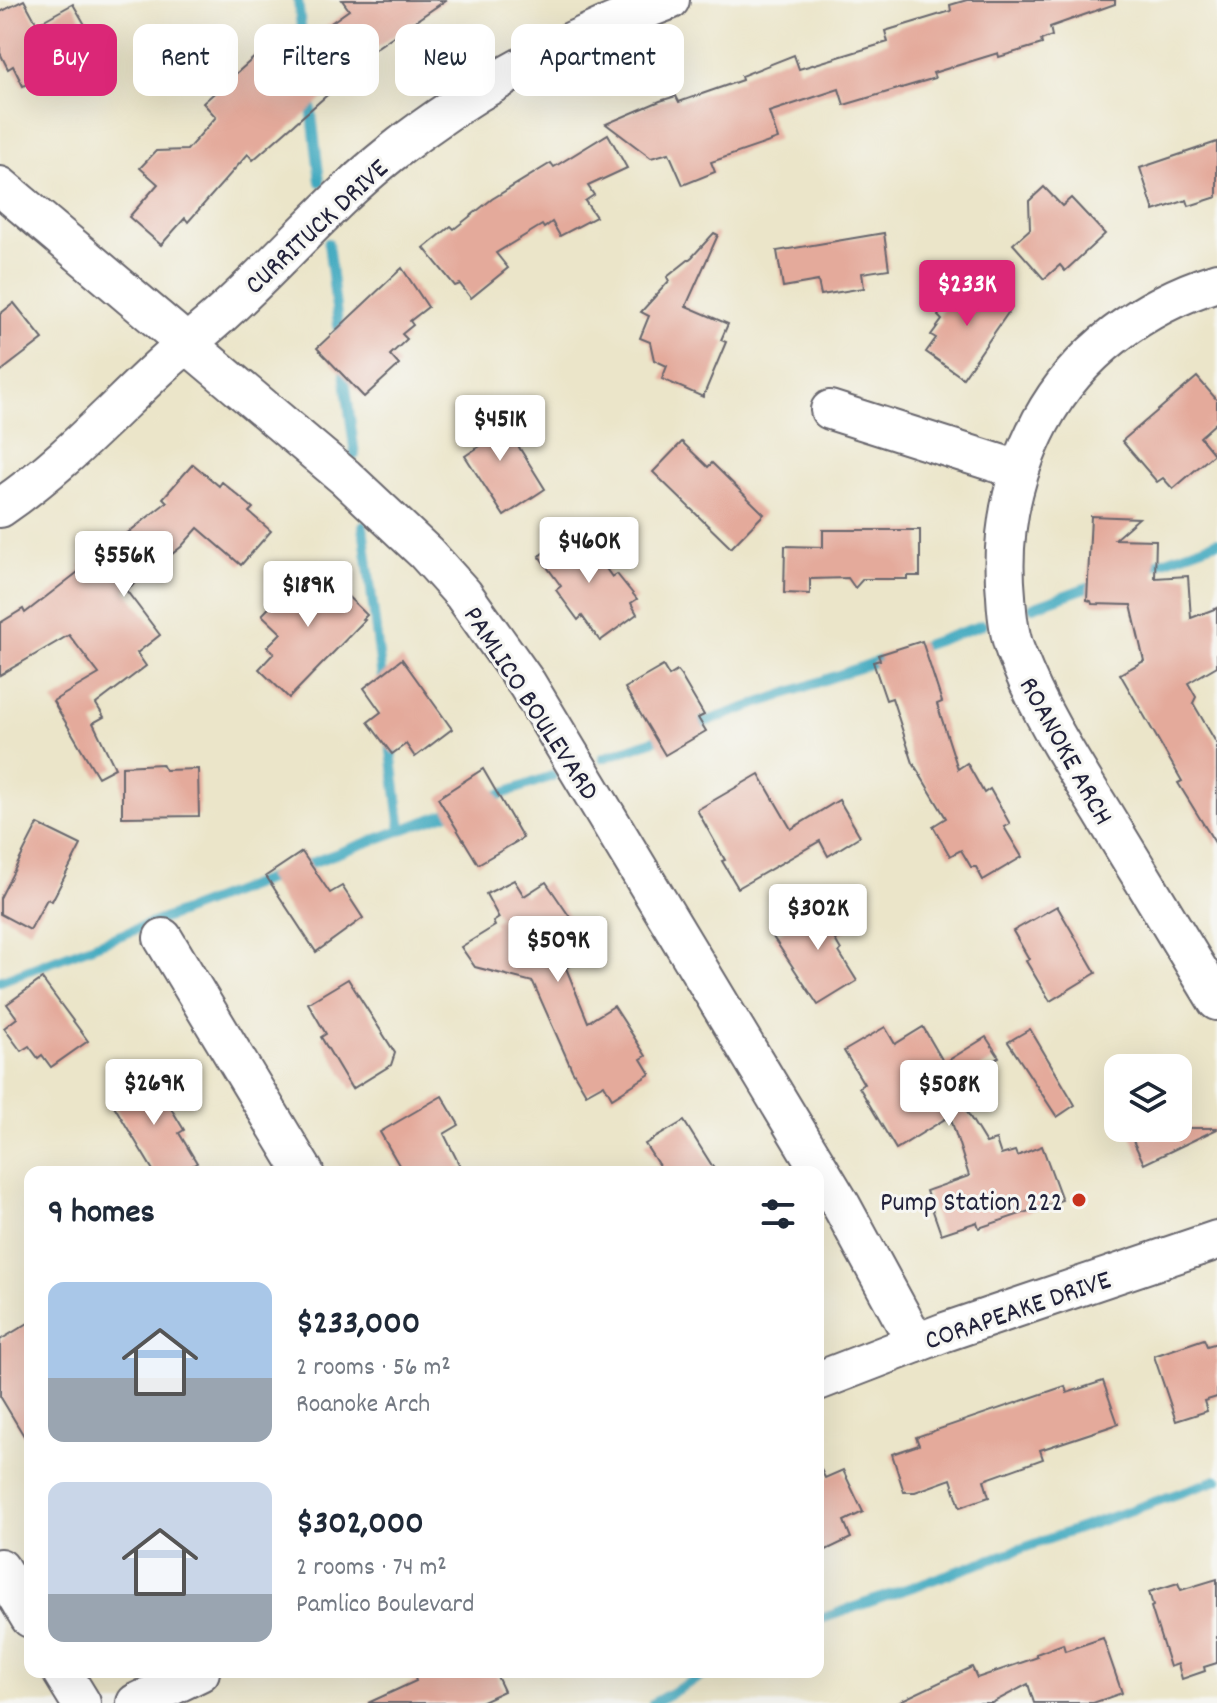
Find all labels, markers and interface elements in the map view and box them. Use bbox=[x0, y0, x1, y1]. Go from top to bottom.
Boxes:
chip: Buy bbox=[24, 24, 117, 96]
chip: Rent bbox=[133, 24, 238, 96]
chip: Filters bbox=[254, 24, 379, 96]
chip: New bbox=[395, 24, 495, 96]
chip: Apartment bbox=[511, 24, 684, 96]
street label: CURRITUCK DRIVE bbox=[237, 151, 400, 306]
pin: $233K bbox=[911, 260, 1023, 328]
text: $233K bbox=[937, 267, 997, 304]
pin: $451K bbox=[444, 395, 556, 463]
text: $451K bbox=[473, 402, 527, 439]
pin: $460K bbox=[533, 517, 645, 585]
text: $460K bbox=[558, 524, 620, 561]
pin: $556K bbox=[68, 531, 180, 599]
text: $556K bbox=[93, 538, 155, 575]
pin: $189K bbox=[252, 561, 364, 629]
text: $189K bbox=[281, 568, 335, 605]
street label: PAMLICO BOULEVARD bbox=[451, 600, 607, 810]
street label: ROANOKE ARCH bbox=[1006, 671, 1121, 834]
pin: $302K bbox=[762, 884, 874, 952]
text: $302K bbox=[787, 891, 849, 928]
pin: $509K bbox=[502, 916, 614, 984]
text: $509K bbox=[526, 923, 590, 960]
map controls bbox=[1104, 1054, 1192, 1142]
button: layers bbox=[1104, 1054, 1192, 1142]
pin: $269K bbox=[98, 1059, 210, 1127]
pin: $508K bbox=[893, 1060, 1005, 1128]
text: $269K bbox=[123, 1066, 185, 1103]
text: $508K bbox=[918, 1067, 980, 1104]
place label: Pump Station 222 bbox=[880, 1185, 1063, 1225]
text: 9 homes bbox=[48, 1190, 155, 1239]
marker: Pump Station 222 bbox=[1070, 1191, 1088, 1209]
icon: filters bbox=[756, 1192, 800, 1236]
street label: CORAPEAKE DRIVE bbox=[920, 1262, 1117, 1363]
text: $233,000 bbox=[296, 1301, 420, 1350]
icon: home bbox=[112, 1314, 208, 1410]
text: 2 rooms · 56 m² bbox=[296, 1350, 451, 1387]
text: Roanoke Arch bbox=[296, 1387, 430, 1424]
text: $302,000 bbox=[296, 1501, 424, 1550]
icon: home bbox=[112, 1514, 208, 1610]
text: 2 rooms · 74 m² bbox=[296, 1550, 447, 1587]
text: Pamlico Boulevard bbox=[296, 1587, 474, 1624]

